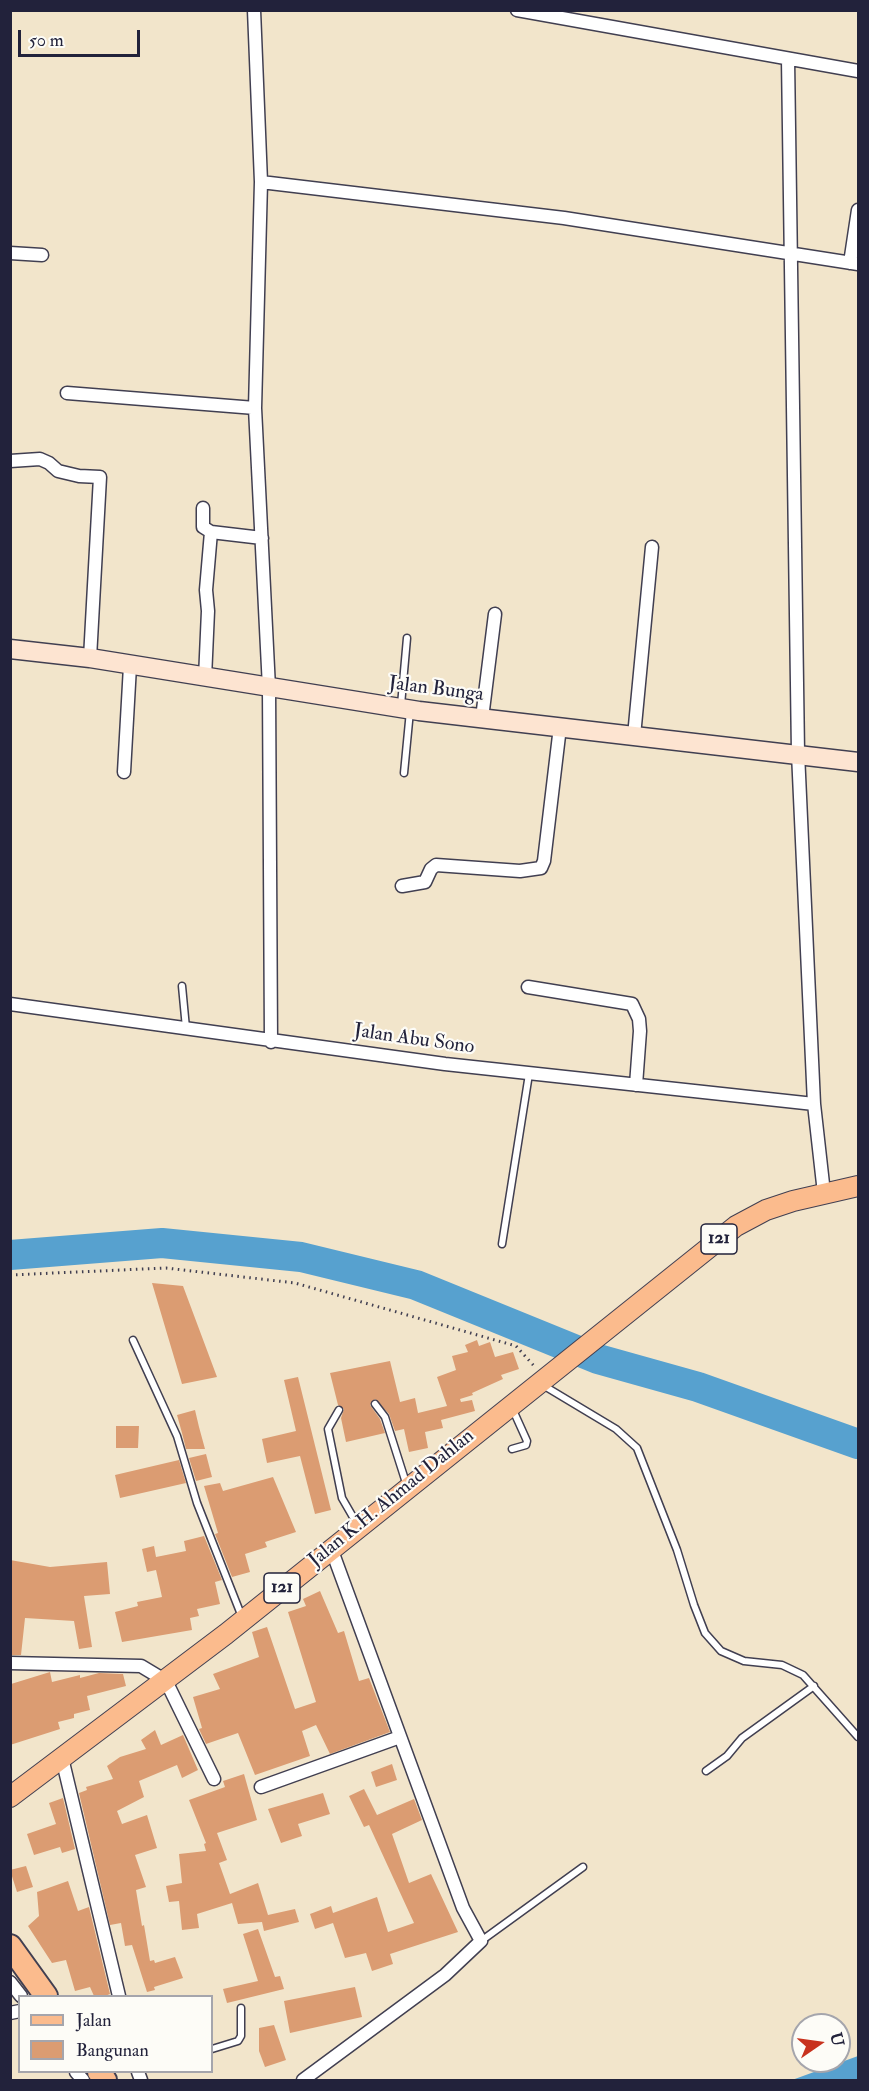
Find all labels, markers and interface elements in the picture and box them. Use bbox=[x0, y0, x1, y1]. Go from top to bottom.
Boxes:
scale bar bbox=[21, 18, 142, 56]
text: 50 m bbox=[29, 29, 64, 52]
street label: Jalan Bunga bbox=[387, 672, 485, 708]
street label: Jalan Abu Sono bbox=[352, 1020, 476, 1060]
road number: 121 bbox=[701, 1224, 737, 1254]
street label: Jalan K.H. Ahmad Dahlan bbox=[304, 1425, 480, 1573]
road number: 121 bbox=[264, 1573, 300, 1603]
legend bbox=[18, 1995, 213, 2073]
text: Jalan bbox=[76, 2009, 112, 2032]
north arrow bbox=[791, 2013, 851, 2073]
text: U bbox=[825, 2031, 848, 2048]
text: Bangunan bbox=[76, 2039, 149, 2062]

